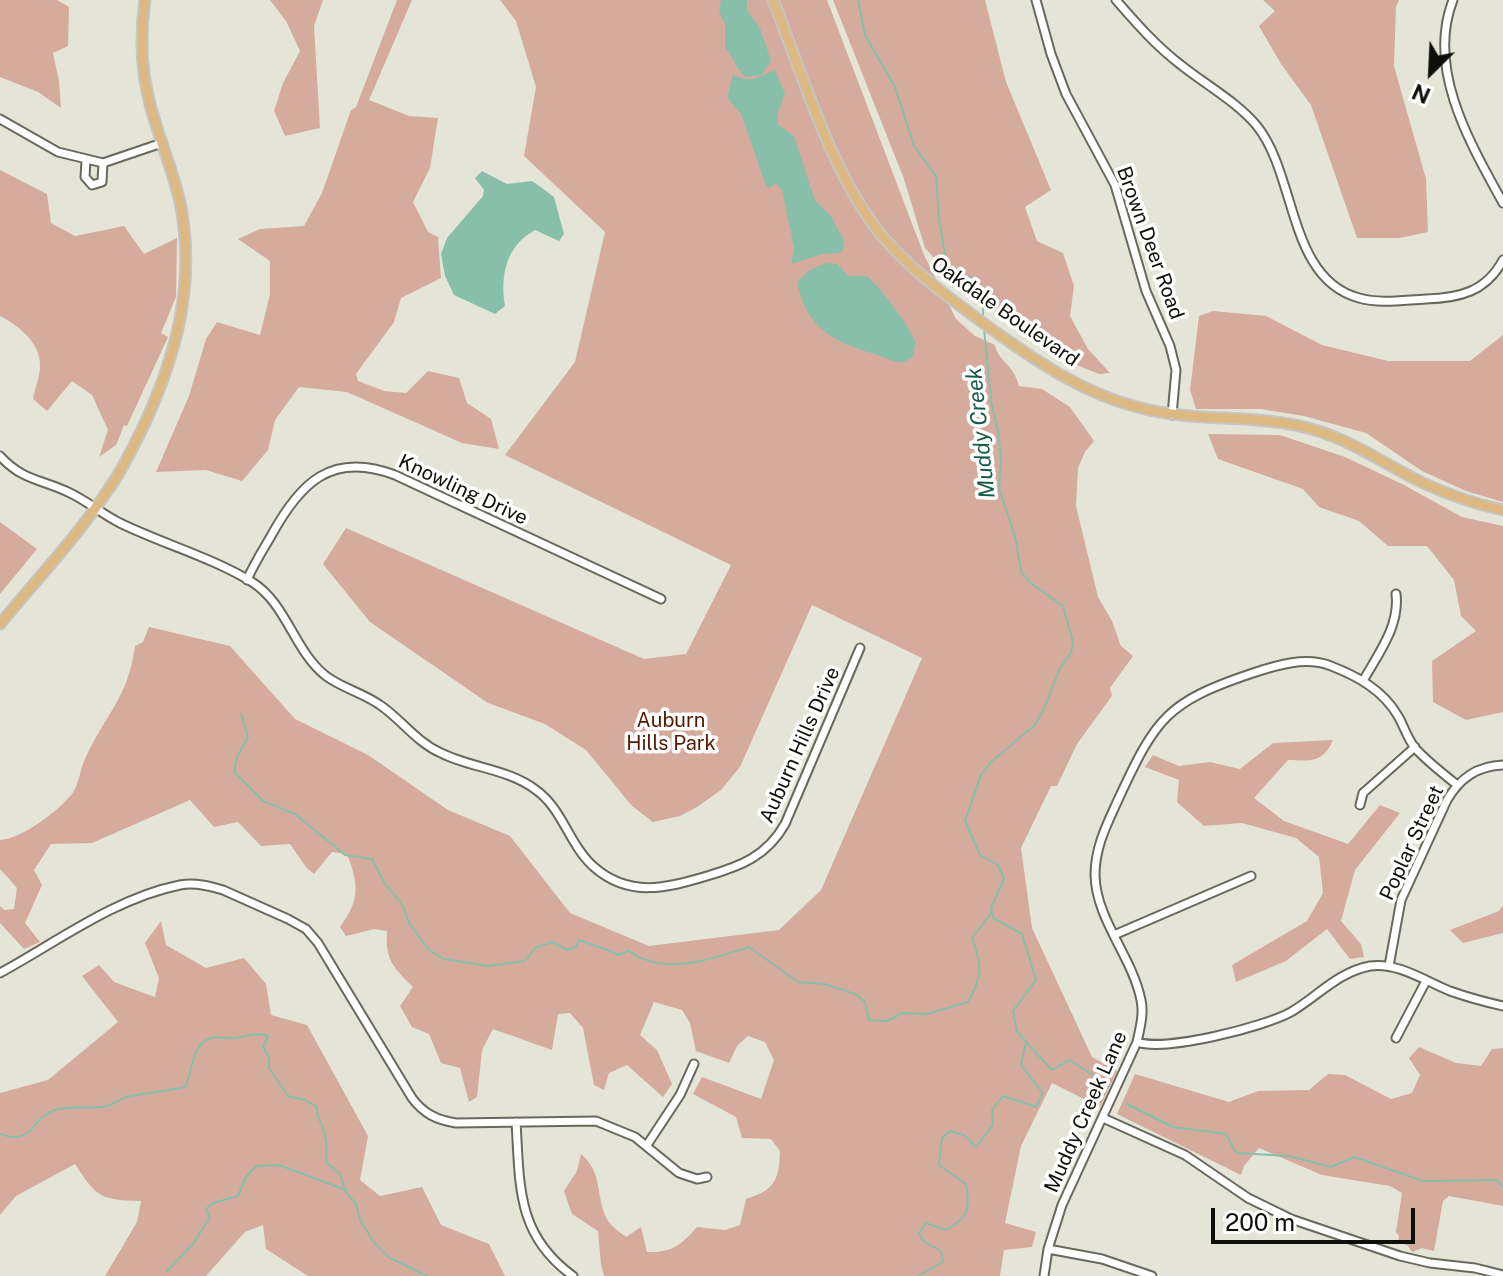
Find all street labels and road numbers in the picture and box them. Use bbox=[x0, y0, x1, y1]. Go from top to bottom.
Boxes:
street label: Brown Deer Road bbox=[1111, 163, 1189, 323]
street label: Oakdale Boulevard bbox=[927, 252, 1083, 372]
street label: Knowling Drive bbox=[395, 450, 531, 530]
street label: Auburn Hills Drive bbox=[755, 663, 845, 827]
street label: Poplar Street bbox=[1375, 782, 1449, 904]
street label: Muddy Creek Lane bbox=[1040, 1028, 1132, 1196]

